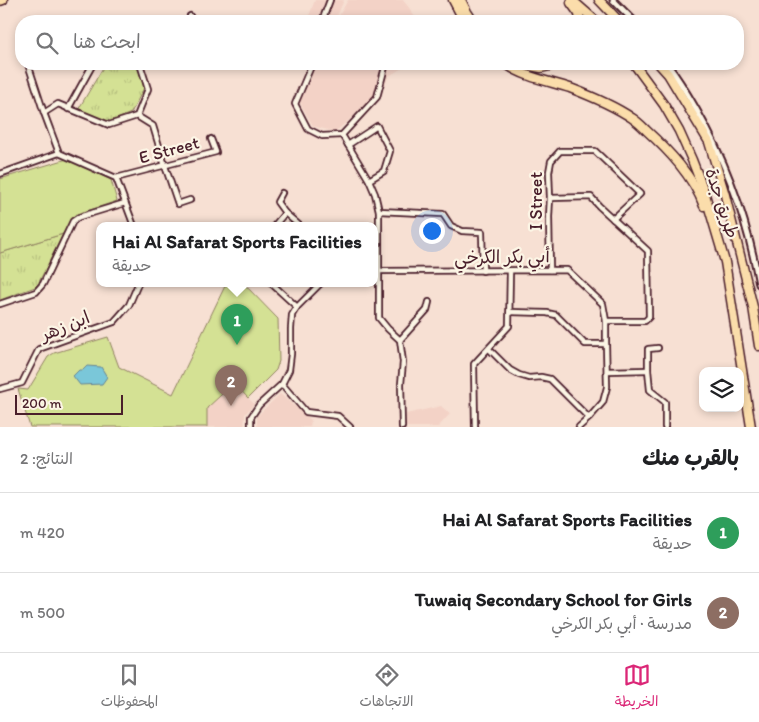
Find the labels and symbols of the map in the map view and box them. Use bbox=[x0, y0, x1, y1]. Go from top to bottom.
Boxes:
street label: E Street bbox=[136, 131, 202, 169]
street label: طريق جدة bbox=[700, 165, 744, 241]
street label: I Street bbox=[525, 172, 547, 230]
your location bbox=[419, 218, 445, 244]
street label: أبي بكر الكرخي bbox=[454, 245, 551, 274]
pin: 1 bbox=[221, 304, 253, 345]
street label: ابن زهر bbox=[35, 306, 93, 347]
pin: 2 bbox=[215, 365, 247, 406]
scale bar bbox=[15, 392, 122, 415]

